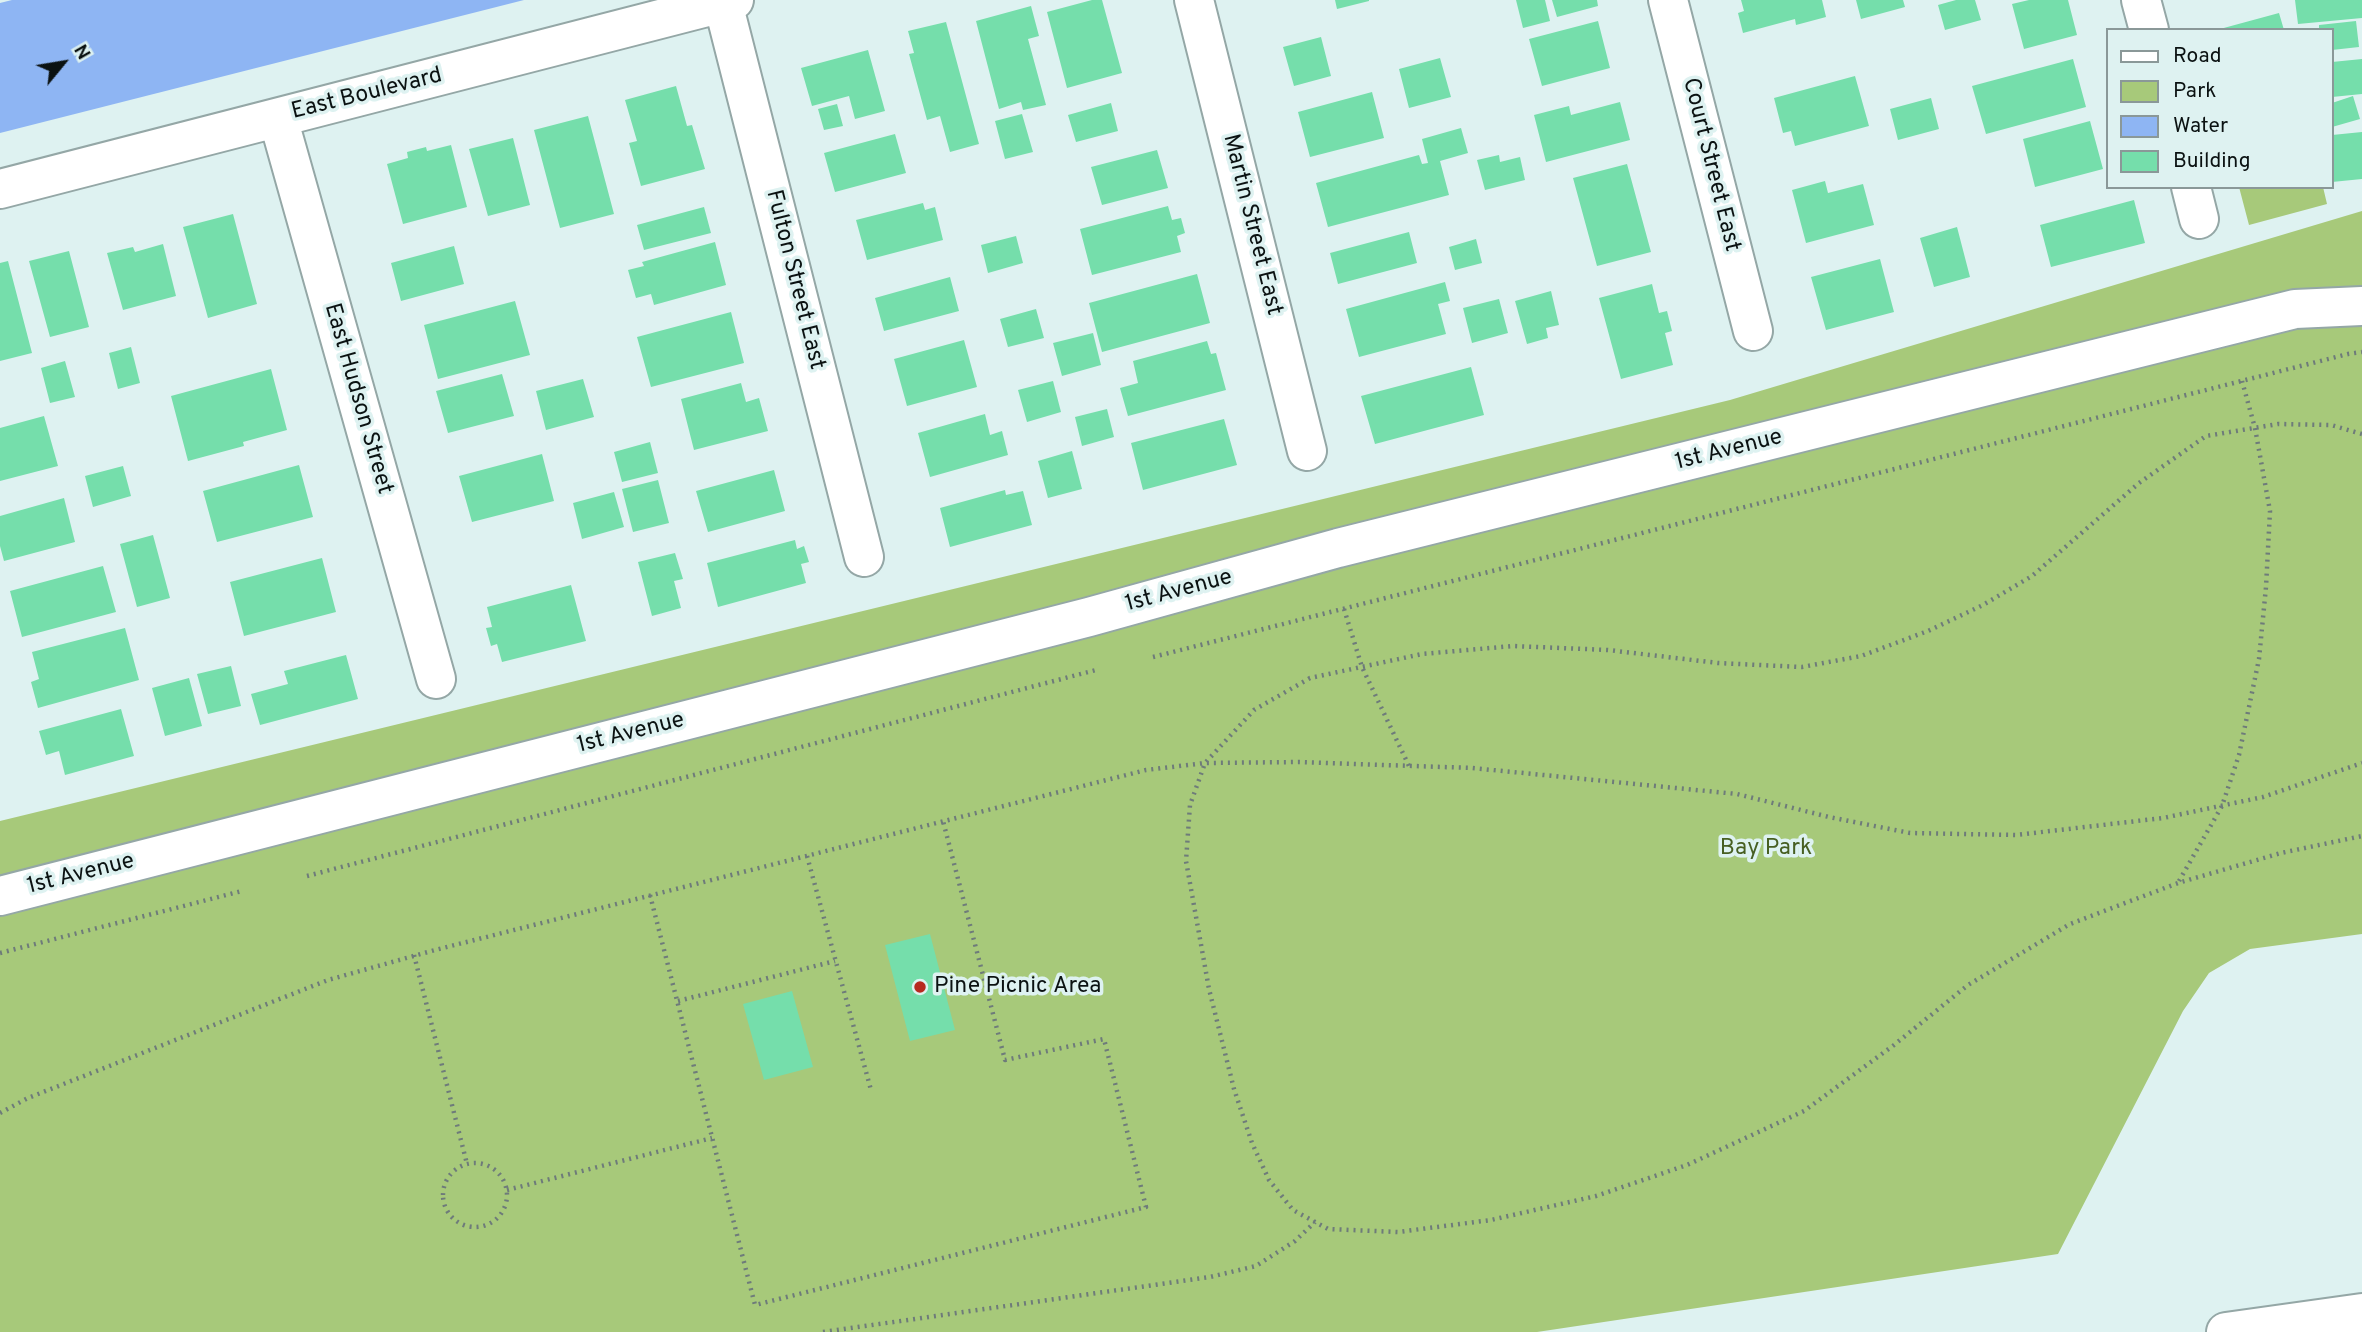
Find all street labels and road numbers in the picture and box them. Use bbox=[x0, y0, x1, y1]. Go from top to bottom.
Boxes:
street label: East Boulevard bbox=[289, 63, 445, 127]
street label: Court Street East bbox=[1675, 75, 1745, 255]
street label: Martin Street East bbox=[1215, 132, 1287, 318]
street label: Fulton Street East bbox=[758, 187, 830, 373]
street label: East Hudson Street bbox=[317, 300, 397, 498]
street label: 1st Avenue bbox=[1672, 424, 1786, 478]
street label: 1st Avenue bbox=[1122, 564, 1236, 620]
street label: 1st Avenue bbox=[574, 707, 688, 761]
street label: 1st Avenue bbox=[24, 848, 138, 902]

